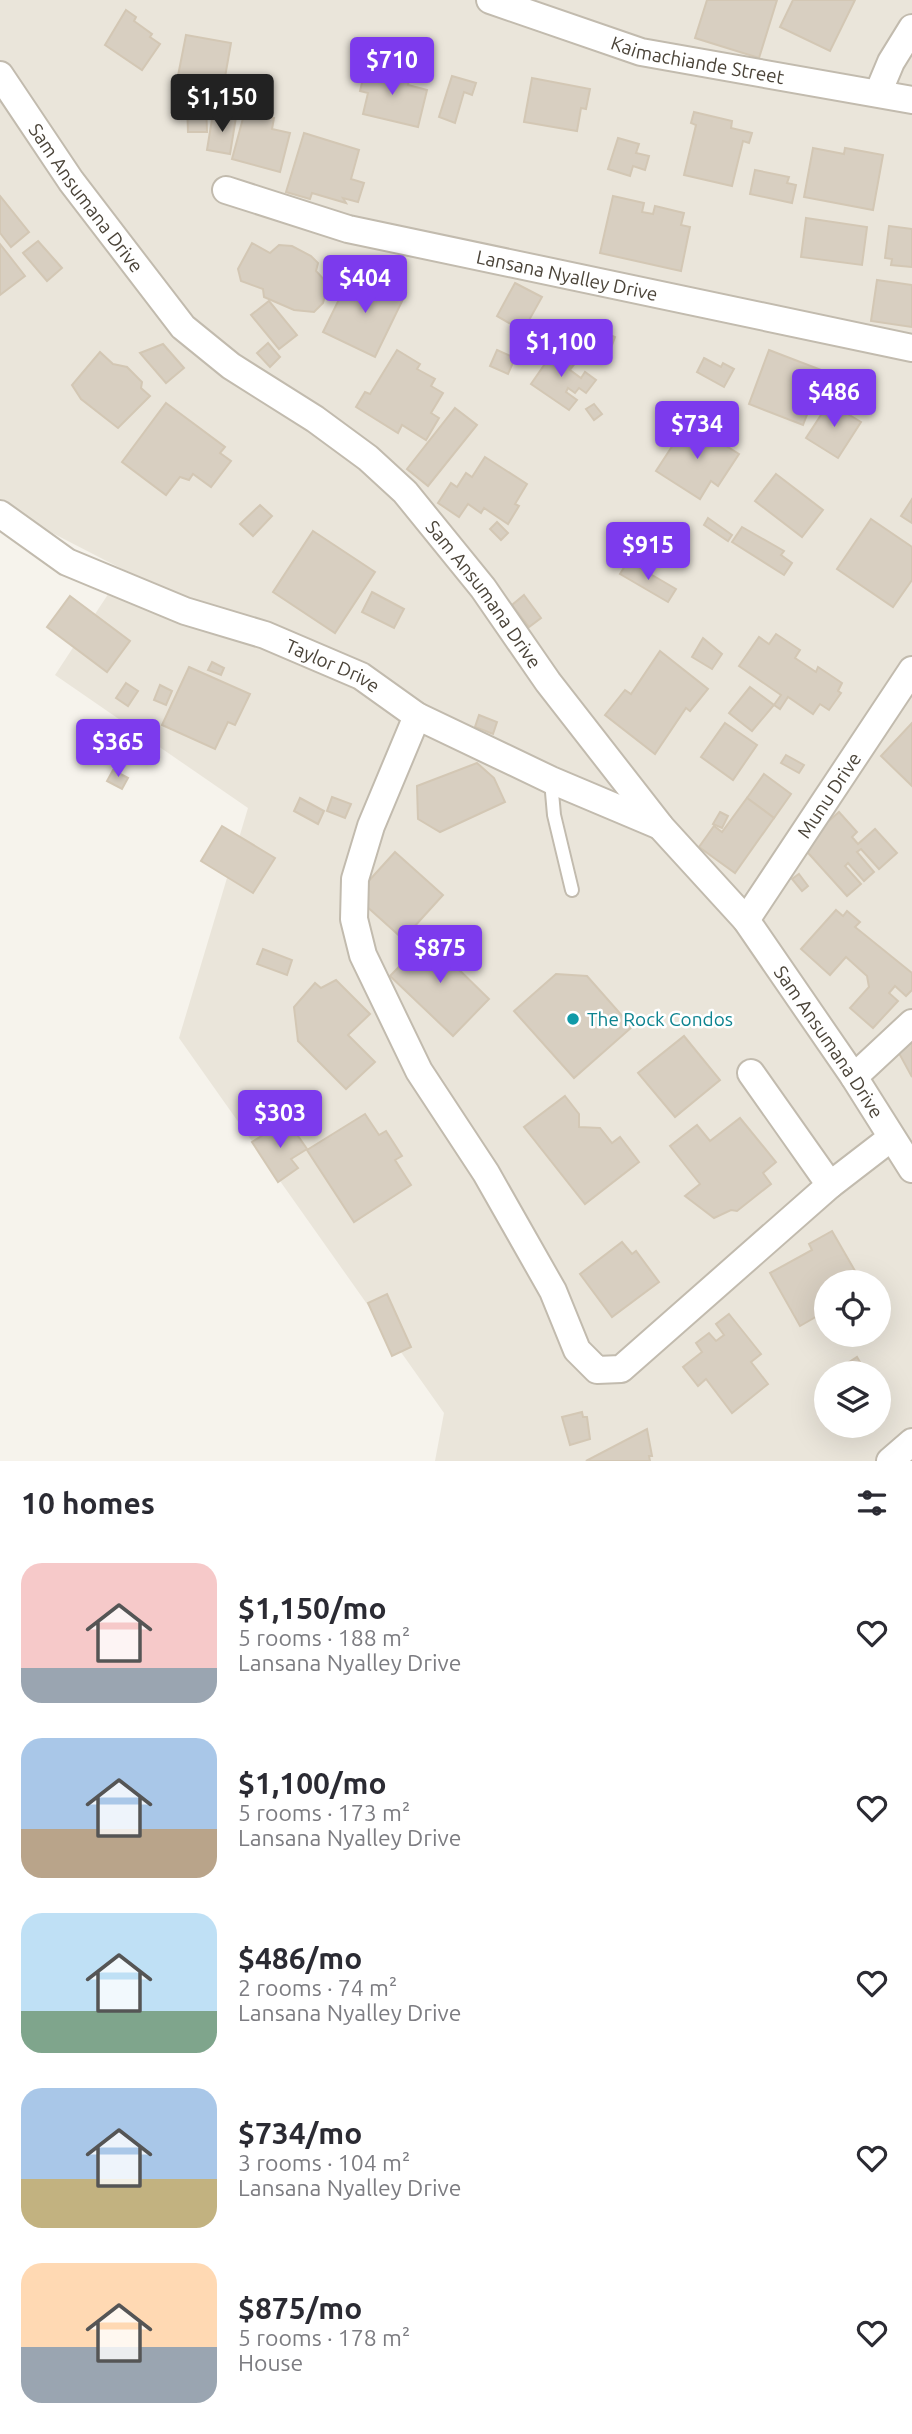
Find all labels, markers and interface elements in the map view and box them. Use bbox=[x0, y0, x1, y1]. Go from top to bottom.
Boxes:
street label: Kaimachiande Street bbox=[608, 32, 787, 88]
pin: $710 bbox=[351, 38, 433, 97]
text: $710 bbox=[366, 47, 418, 72]
pin: $1,150 bbox=[165, 74, 279, 134]
text: $1,150 bbox=[187, 84, 257, 109]
street label: Sam Ansumana Drive bbox=[25, 119, 148, 276]
street label: Lansana Nyalley Drive bbox=[474, 245, 660, 305]
pin: $404 bbox=[324, 256, 406, 315]
text: $404 bbox=[339, 265, 391, 290]
pin: $1,100 bbox=[504, 320, 618, 379]
text: $1,100 bbox=[526, 329, 596, 354]
pin: $486 bbox=[793, 370, 875, 429]
text: $486 bbox=[808, 379, 860, 404]
pin: $734 bbox=[656, 402, 738, 461]
text: $734 bbox=[671, 411, 723, 436]
street label: Sam Ansumana Drive bbox=[421, 516, 546, 672]
pin: $915 bbox=[607, 522, 689, 582]
text: $915 bbox=[622, 532, 674, 557]
street label: Taylor Drive bbox=[282, 634, 384, 697]
pin: $365 bbox=[77, 720, 159, 779]
text: $365 bbox=[92, 729, 144, 754]
street label: Munu Drive bbox=[793, 748, 865, 842]
pin: $875 bbox=[399, 926, 481, 985]
text: $875 bbox=[414, 935, 466, 960]
street label: Sam Ansumana Drive bbox=[770, 961, 888, 1122]
place label: The Rock Condos bbox=[587, 1008, 733, 1030]
marker: The Rock Condos bbox=[565, 1011, 581, 1027]
pin: $303 bbox=[239, 1090, 321, 1150]
text: $303 bbox=[254, 1100, 306, 1125]
map controls bbox=[814, 1270, 891, 1438]
button: locate bbox=[814, 1270, 891, 1347]
button: layers bbox=[814, 1361, 891, 1438]
icon: filters bbox=[853, 1484, 891, 1522]
text: 10 homes bbox=[21, 1486, 155, 1520]
icon: home bbox=[77, 1591, 161, 1675]
text: $1,150/mo bbox=[238, 1591, 387, 1625]
icon: heart bbox=[853, 1614, 891, 1652]
text: 5 rooms · 188 m² bbox=[238, 1625, 410, 1650]
text: Lansana Nyalley Drive bbox=[238, 1650, 462, 1675]
icon: home bbox=[77, 1766, 161, 1850]
text: $1,100/mo bbox=[238, 1766, 387, 1800]
icon: heart bbox=[853, 1789, 891, 1827]
text: 5 rooms · 173 m² bbox=[238, 1800, 410, 1825]
text: Lansana Nyalley Drive bbox=[238, 1825, 462, 1850]
icon: home bbox=[77, 1941, 161, 2025]
text: $486/mo bbox=[238, 1941, 362, 1975]
icon: heart bbox=[853, 1964, 891, 2002]
text: 2 rooms · 74 m² bbox=[238, 1975, 397, 2000]
text: Lansana Nyalley Drive bbox=[238, 2000, 462, 2025]
icon: home bbox=[77, 2116, 161, 2200]
text: $734/mo bbox=[238, 2116, 362, 2150]
icon: heart bbox=[853, 2139, 891, 2177]
text: 3 rooms · 104 m² bbox=[238, 2150, 410, 2175]
text: Lansana Nyalley Drive bbox=[238, 2175, 462, 2200]
icon: home bbox=[77, 2291, 161, 2375]
text: $875/mo bbox=[238, 2291, 362, 2325]
icon: heart bbox=[853, 2314, 891, 2352]
text: 5 rooms · 178 m² bbox=[238, 2325, 410, 2350]
text: House bbox=[238, 2350, 303, 2375]

